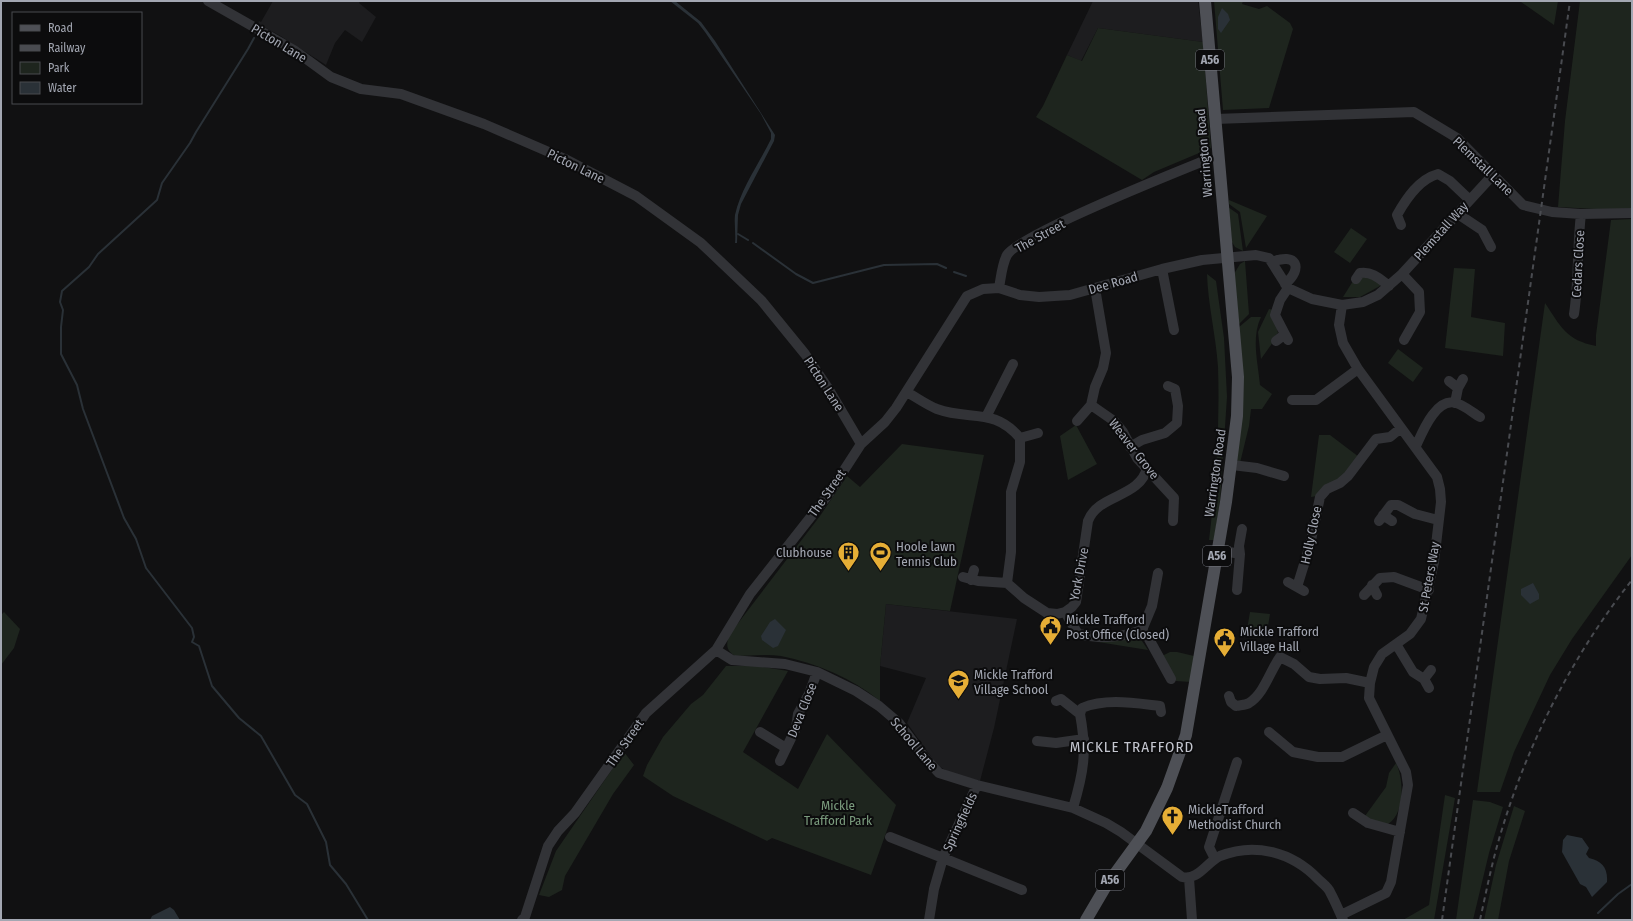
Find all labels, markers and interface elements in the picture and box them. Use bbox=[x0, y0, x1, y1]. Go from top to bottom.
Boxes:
legend bbox=[12, 12, 142, 104]
text: Road bbox=[48, 21, 73, 35]
street label: Picton Lane bbox=[249, 21, 309, 65]
text: Railway bbox=[48, 41, 86, 55]
road number: A56 bbox=[1196, 50, 1224, 70]
text: Park bbox=[48, 61, 70, 75]
text: Water bbox=[48, 81, 77, 95]
street label: Warrington Road bbox=[1193, 108, 1215, 198]
street label: Plemstall Lane bbox=[1450, 134, 1516, 198]
street label: Picton Lane bbox=[545, 146, 607, 186]
street label: Plemstall Way bbox=[1411, 198, 1471, 263]
street label: The Street bbox=[1013, 216, 1068, 256]
street label: Cedars Close bbox=[1569, 230, 1587, 298]
street label: Dee Road bbox=[1087, 269, 1139, 297]
street label: Picton Lane bbox=[801, 354, 847, 414]
street label: Weaver Grove bbox=[1106, 416, 1162, 482]
street label: Warrington Road bbox=[1201, 428, 1229, 518]
street label: The Street bbox=[805, 466, 849, 520]
street label: Holly Close bbox=[1298, 505, 1324, 565]
building icon: Clubhouse bbox=[835, 539, 861, 572]
place label: Hoole lawn Tennis Club bbox=[896, 539, 957, 569]
sports icon: Hoole lawn Tennis Club bbox=[867, 540, 893, 573]
street label: St Peters Way bbox=[1415, 540, 1443, 613]
place label: Clubhouse bbox=[776, 545, 832, 560]
street label: York Drive bbox=[1067, 546, 1091, 602]
road number: A56 bbox=[1203, 546, 1231, 566]
place label: Mickle Trafford Post Office (Closed) bbox=[1066, 612, 1169, 642]
public building icon: Mickle Trafford Post Office (Closed) bbox=[1038, 613, 1064, 646]
place label: Mickle Trafford Village Hall bbox=[1240, 624, 1319, 654]
public building icon: Mickle Trafford Village Hall bbox=[1211, 625, 1237, 658]
place label: Mickle Trafford Village School bbox=[974, 667, 1053, 697]
school or university icon: Mickle Trafford Village School bbox=[945, 668, 971, 701]
street label: Deva Close bbox=[784, 680, 820, 740]
street label: School Lane bbox=[888, 715, 940, 773]
street label: The Street bbox=[603, 716, 647, 770]
district label: MICKLE TRAFFORD bbox=[1070, 738, 1194, 756]
street label: Springfields bbox=[940, 790, 980, 854]
park label: Mickle Trafford Park bbox=[804, 798, 873, 828]
place label: MickleTrafford Methodist Church bbox=[1188, 802, 1281, 832]
church icon: MickleTrafford Methodist Church bbox=[1160, 803, 1186, 836]
road number: A56 bbox=[1096, 870, 1124, 890]

